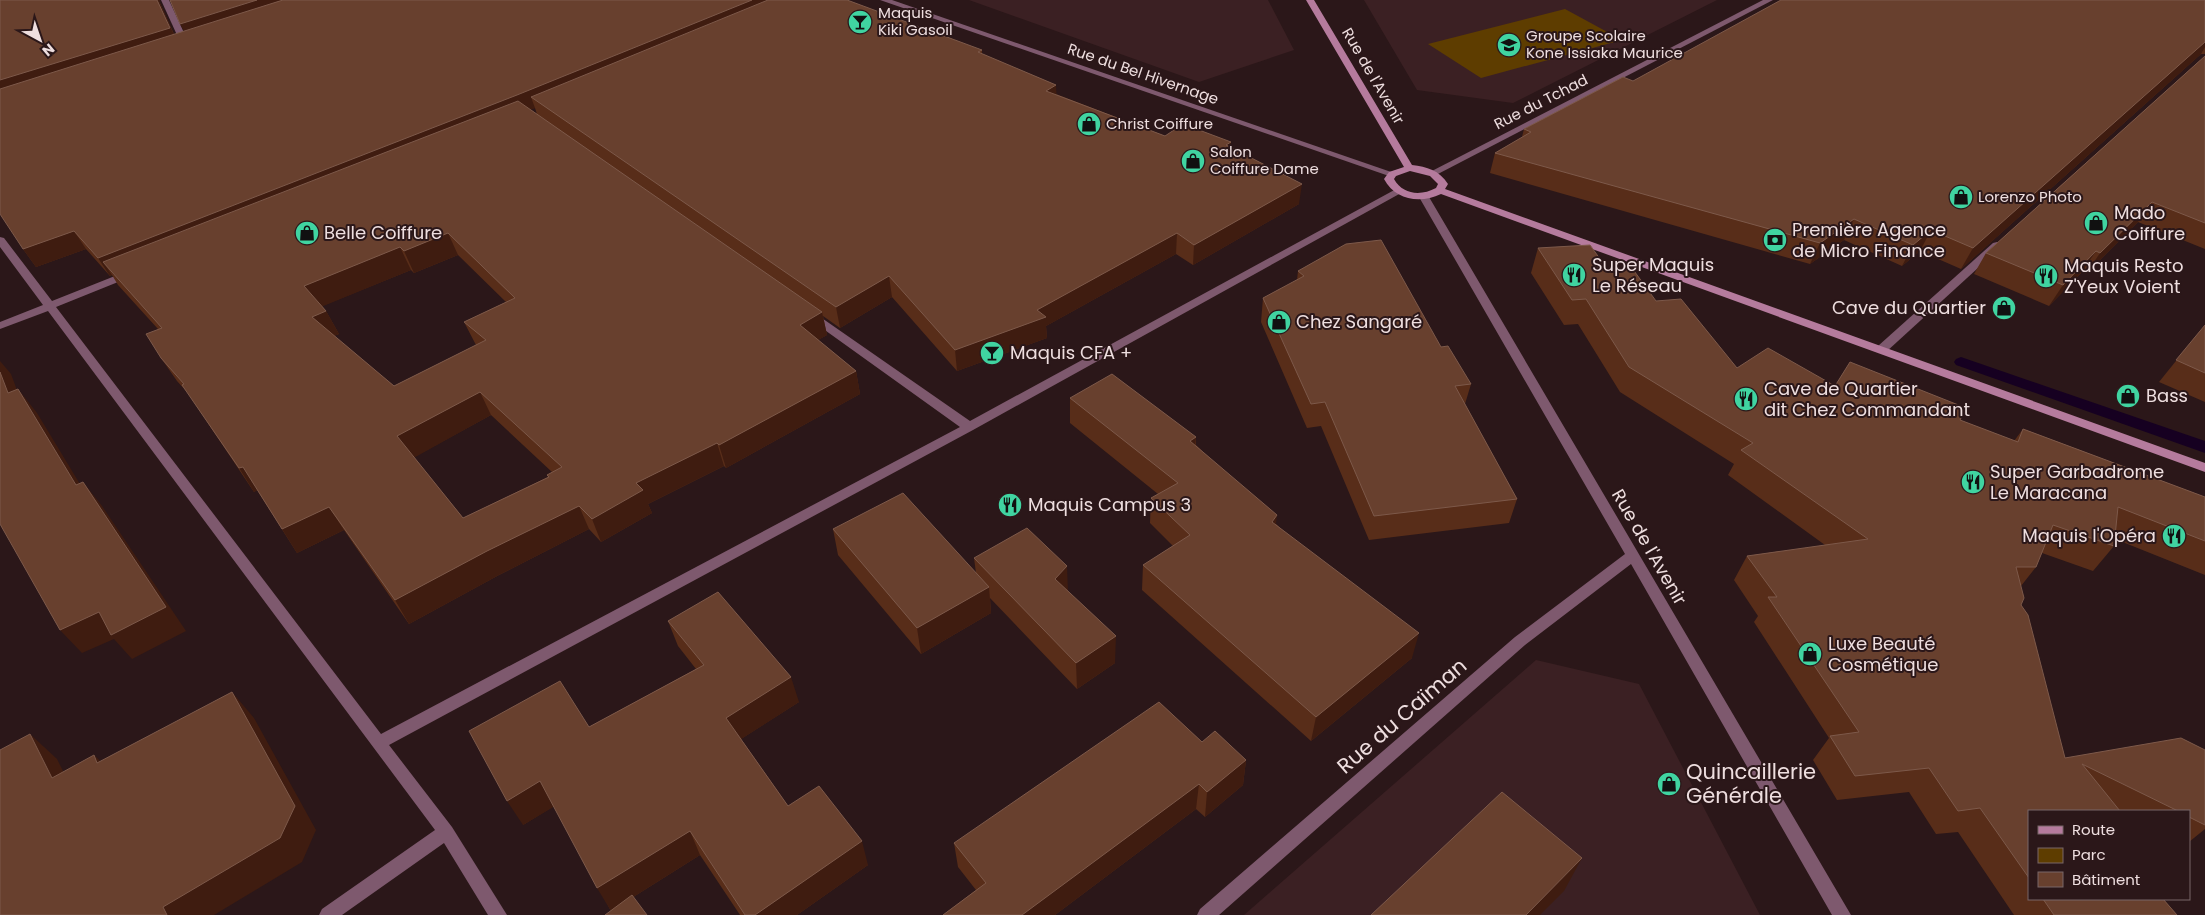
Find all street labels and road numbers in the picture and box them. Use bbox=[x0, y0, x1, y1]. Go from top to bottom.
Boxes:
street label: Rue de l'Avenir bbox=[1337, 24, 1410, 128]
street label: Rue du Bel Hivernage bbox=[1065, 38, 1222, 109]
street label: Rue du Tchad bbox=[1490, 69, 1591, 134]
street label: Rue de l'Avenir bbox=[1606, 484, 1693, 609]
street label: Rue du Caïman bbox=[1331, 651, 1473, 780]

